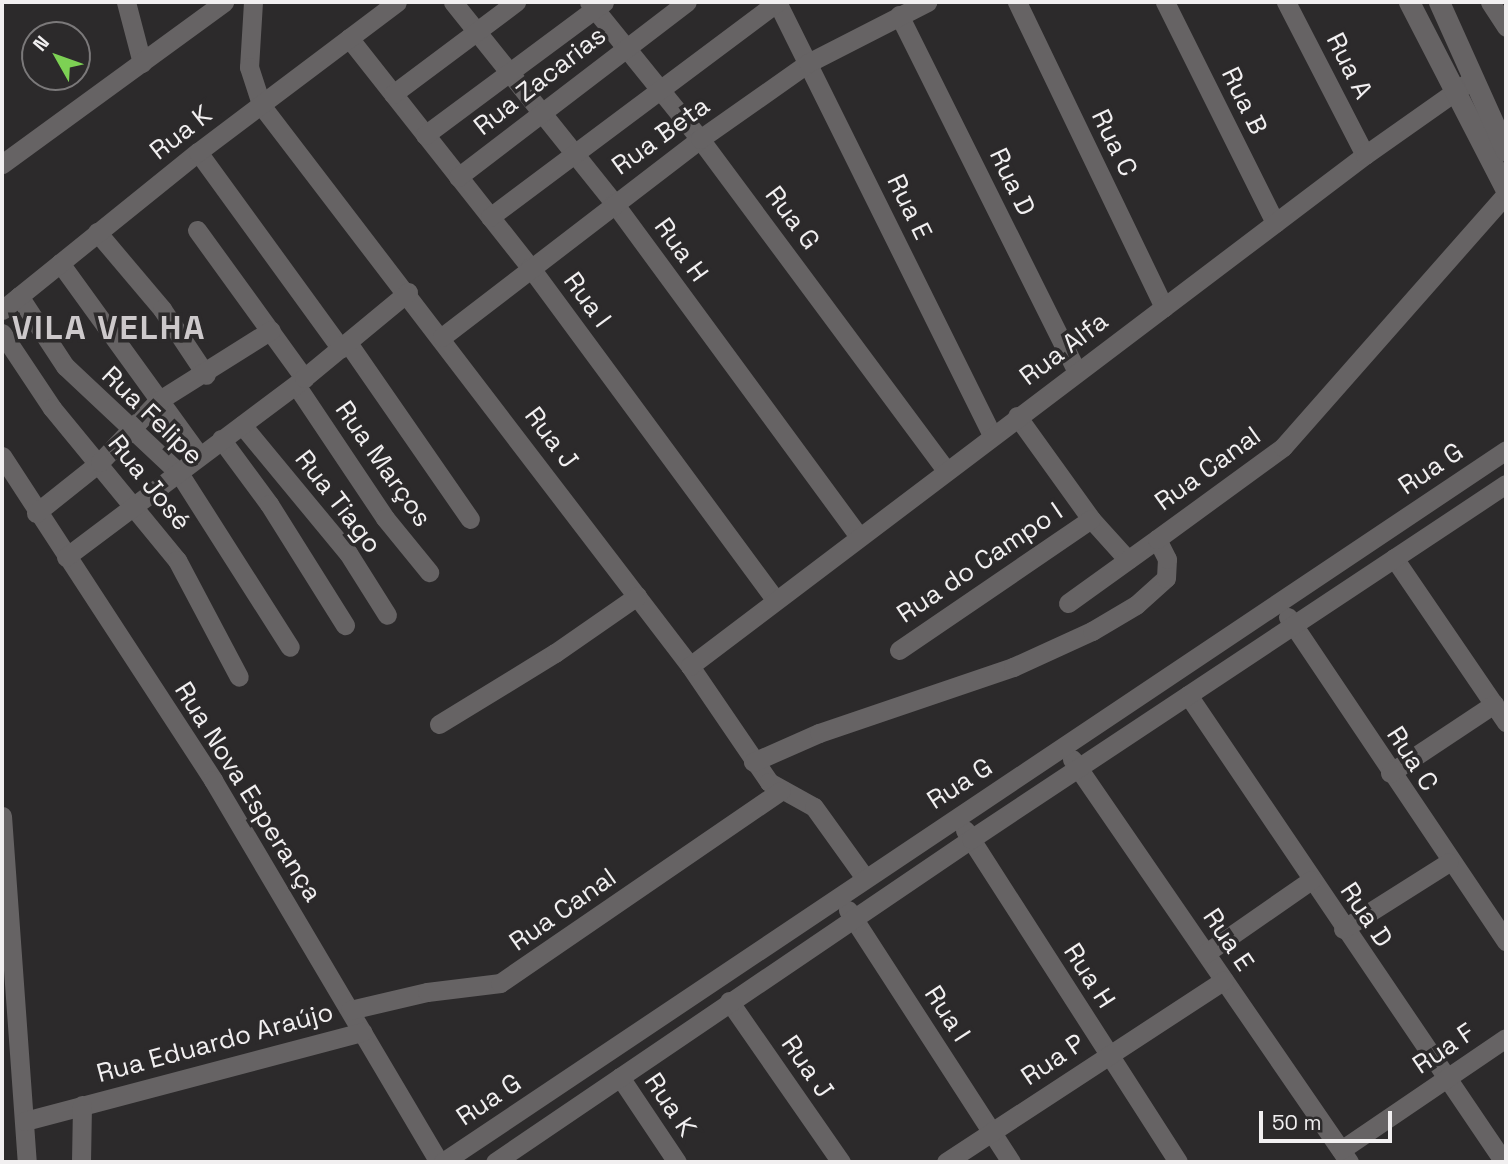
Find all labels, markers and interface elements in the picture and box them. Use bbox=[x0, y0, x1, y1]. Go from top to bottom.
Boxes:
street label: Rua Zacarias bbox=[468, 20, 612, 142]
north arrow bbox=[21, 21, 91, 91]
street label: Rua A bbox=[1319, 28, 1379, 104]
text: N bbox=[27, 31, 55, 56]
street label: Rua B bbox=[1214, 62, 1274, 140]
street label: Rua Beta bbox=[606, 90, 716, 182]
street label: Rua K bbox=[144, 99, 218, 167]
street label: Rua C bbox=[1084, 104, 1144, 182]
street label: Rua D bbox=[982, 143, 1042, 221]
street label: Rua E bbox=[880, 169, 938, 245]
street label: Rua G bbox=[758, 180, 826, 256]
street label: Rua H bbox=[648, 212, 714, 288]
street label: Rua I bbox=[557, 266, 617, 334]
street label: Rua Alfa bbox=[1014, 306, 1114, 392]
district label: VILA VELHA bbox=[13, 309, 205, 349]
street label: Rua Felipe bbox=[95, 360, 209, 472]
street label: Rua Marços bbox=[328, 395, 438, 533]
street label: Rua J bbox=[518, 401, 584, 475]
street label: Rua Canal bbox=[1149, 420, 1267, 518]
street label: Rua José bbox=[101, 429, 197, 537]
street label: Rua G bbox=[1393, 436, 1469, 502]
street label: Rua Tiago bbox=[288, 444, 388, 560]
street label: Rua do Campo I bbox=[891, 496, 1069, 630]
street label: Rua Nova Esperança bbox=[168, 676, 328, 908]
street label: Rua C bbox=[1380, 721, 1444, 797]
street label: Rua G bbox=[922, 752, 998, 816]
street label: Rua Canal bbox=[504, 862, 622, 958]
street label: Rua D bbox=[1333, 877, 1399, 953]
street label: Rua E bbox=[1196, 903, 1260, 977]
street label: Rua H bbox=[1057, 938, 1121, 1014]
street label: Rua I bbox=[917, 980, 977, 1048]
street label: Rua Eduardo Araújo bbox=[93, 996, 337, 1090]
street label: Rua F bbox=[1407, 1017, 1481, 1081]
street label: Rua P bbox=[1015, 1028, 1091, 1092]
street label: Rua J bbox=[774, 1030, 840, 1104]
street label: Rua G bbox=[451, 1067, 527, 1133]
street label: Rua K bbox=[638, 1067, 702, 1143]
scale bar bbox=[1263, 1098, 1396, 1142]
text: 50 m bbox=[1272, 1109, 1322, 1136]

